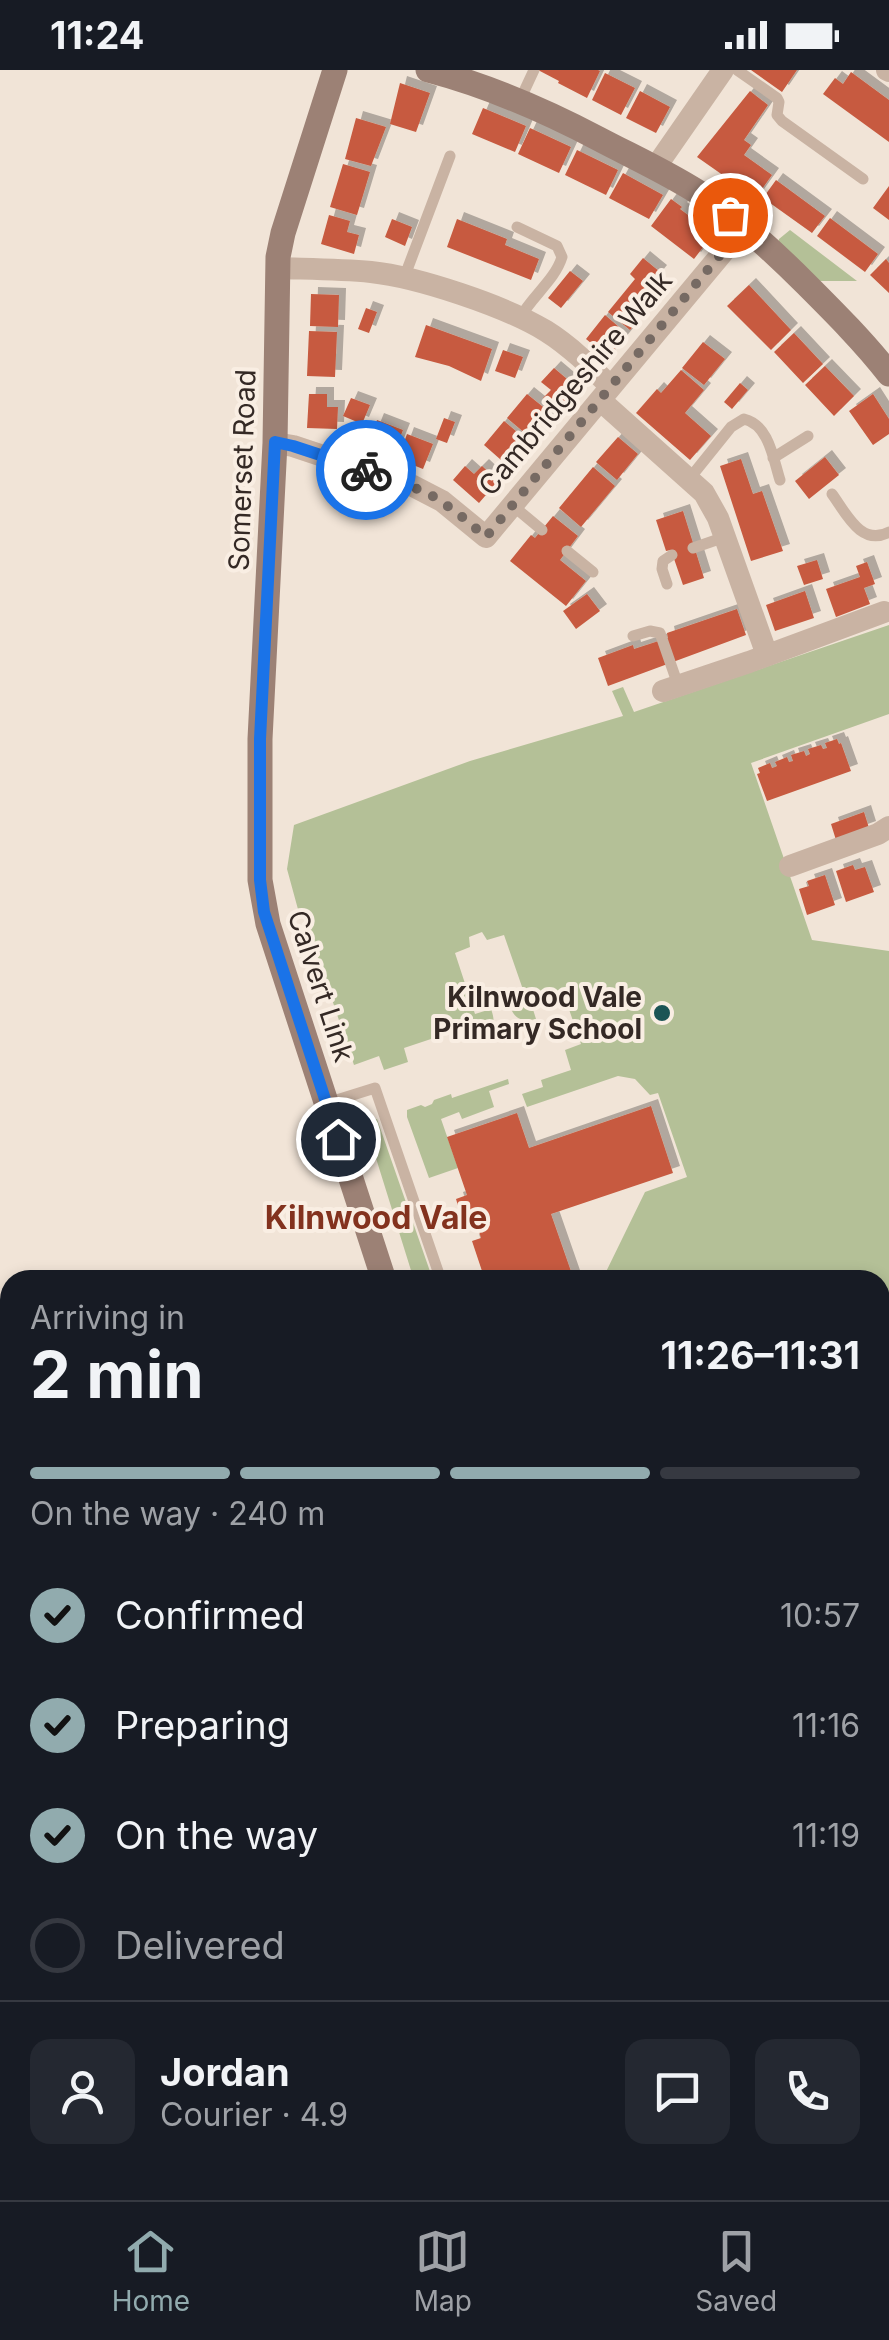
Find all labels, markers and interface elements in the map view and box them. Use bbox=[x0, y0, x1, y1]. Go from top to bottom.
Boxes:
text: 11:24 bbox=[50, 12, 145, 58]
pin bbox=[688, 173, 773, 258]
icon: bag bbox=[703, 188, 758, 243]
street label: Cambridgeshire Walk bbox=[471, 264, 679, 502]
street label: Somerset Road bbox=[221, 369, 263, 571]
courier bbox=[316, 420, 416, 520]
icon: bike bbox=[339, 443, 394, 498]
street label: Calvert Link bbox=[281, 906, 361, 1066]
place label: Kilnwood Vale Primary School bbox=[433, 980, 642, 1046]
marker: Kilnwood Vale Primary School bbox=[651, 1002, 673, 1024]
pin bbox=[296, 1097, 381, 1182]
icon: home bbox=[311, 1112, 366, 1167]
district label: Kilnwood Vale bbox=[265, 1198, 487, 1237]
text: Arriving in bbox=[30, 1298, 185, 1337]
text: 11:26–11:31 bbox=[661, 1332, 860, 1378]
text: 2 min bbox=[30, 1335, 204, 1414]
text: On the way · 240 m bbox=[30, 1494, 325, 1533]
icon: check bbox=[30, 1588, 85, 1643]
text: Confirmed bbox=[115, 1592, 305, 1638]
text: 10:57 bbox=[780, 1596, 860, 1635]
icon: check bbox=[30, 1698, 85, 1753]
text: Preparing bbox=[115, 1702, 290, 1748]
text: 11:16 bbox=[792, 1706, 860, 1745]
icon: check bbox=[30, 1808, 85, 1863]
text: On the way bbox=[115, 1812, 318, 1858]
text: 11:19 bbox=[792, 1816, 860, 1855]
text: Delivered bbox=[115, 1922, 285, 1968]
button: person bbox=[30, 2039, 135, 2144]
button: chat bbox=[625, 2039, 730, 2144]
button: phone bbox=[755, 2039, 860, 2144]
text: Jordan bbox=[160, 2049, 290, 2095]
text: Courier · 4.9 bbox=[160, 2095, 348, 2134]
tab: Home bbox=[112, 2224, 190, 2318]
tab: Map bbox=[414, 2224, 472, 2318]
tab: Saved bbox=[695, 2224, 777, 2318]

